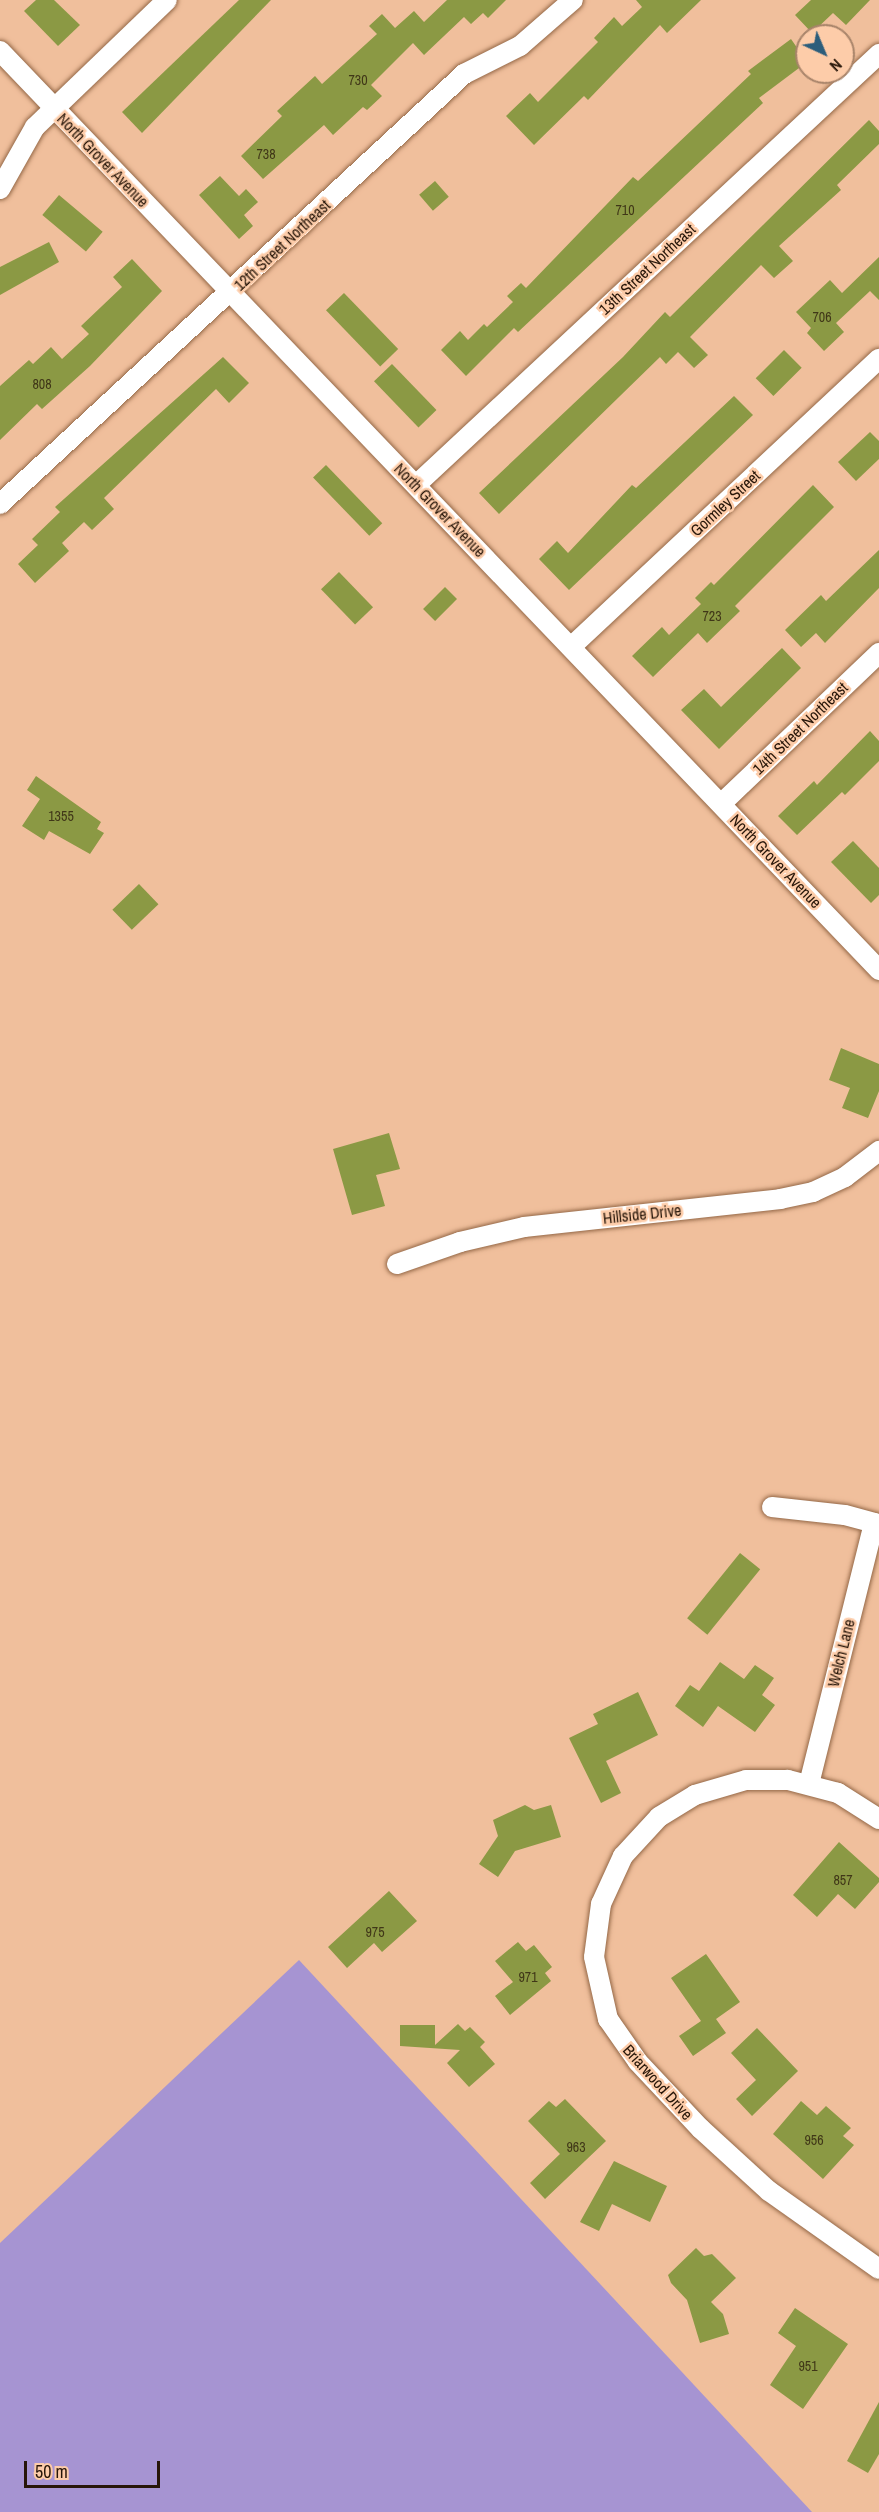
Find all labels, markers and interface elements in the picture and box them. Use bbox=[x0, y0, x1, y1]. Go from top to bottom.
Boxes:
north arrow bbox=[795, 24, 855, 84]
text: N bbox=[825, 54, 847, 77]
house number: 730 bbox=[348, 72, 368, 88]
street label: North Grover Avenue bbox=[53, 109, 153, 211]
house number: 738 bbox=[256, 146, 276, 162]
street label: 12th Street Northeast bbox=[230, 195, 334, 295]
house number: 710 bbox=[615, 202, 635, 218]
street label: 13th Street Northeast bbox=[595, 219, 699, 319]
house number: 706 bbox=[812, 309, 832, 325]
house number: 808 bbox=[32, 376, 52, 392]
street label: North Grover Avenue bbox=[390, 459, 490, 561]
street label: Gormley Street bbox=[686, 466, 764, 540]
house number: 723 bbox=[702, 608, 722, 624]
street label: 14th Street Northeast bbox=[748, 678, 852, 778]
house number: 1355 bbox=[48, 808, 74, 824]
street label: North Grover Avenue bbox=[726, 810, 826, 912]
street label: Hillside Drive bbox=[602, 1200, 682, 1228]
street label: Welch Lane bbox=[823, 1617, 859, 1689]
house number: 857 bbox=[833, 1872, 853, 1888]
house number: 975 bbox=[365, 1924, 385, 1940]
house number: 971 bbox=[518, 1969, 538, 1985]
street label: Briarwood Drive bbox=[619, 2040, 697, 2124]
house number: 956 bbox=[804, 2132, 824, 2148]
house number: 963 bbox=[566, 2139, 586, 2155]
house number: 951 bbox=[798, 2358, 818, 2374]
scale bar bbox=[27, 2449, 164, 2487]
text: 50 m bbox=[35, 2459, 68, 2484]

